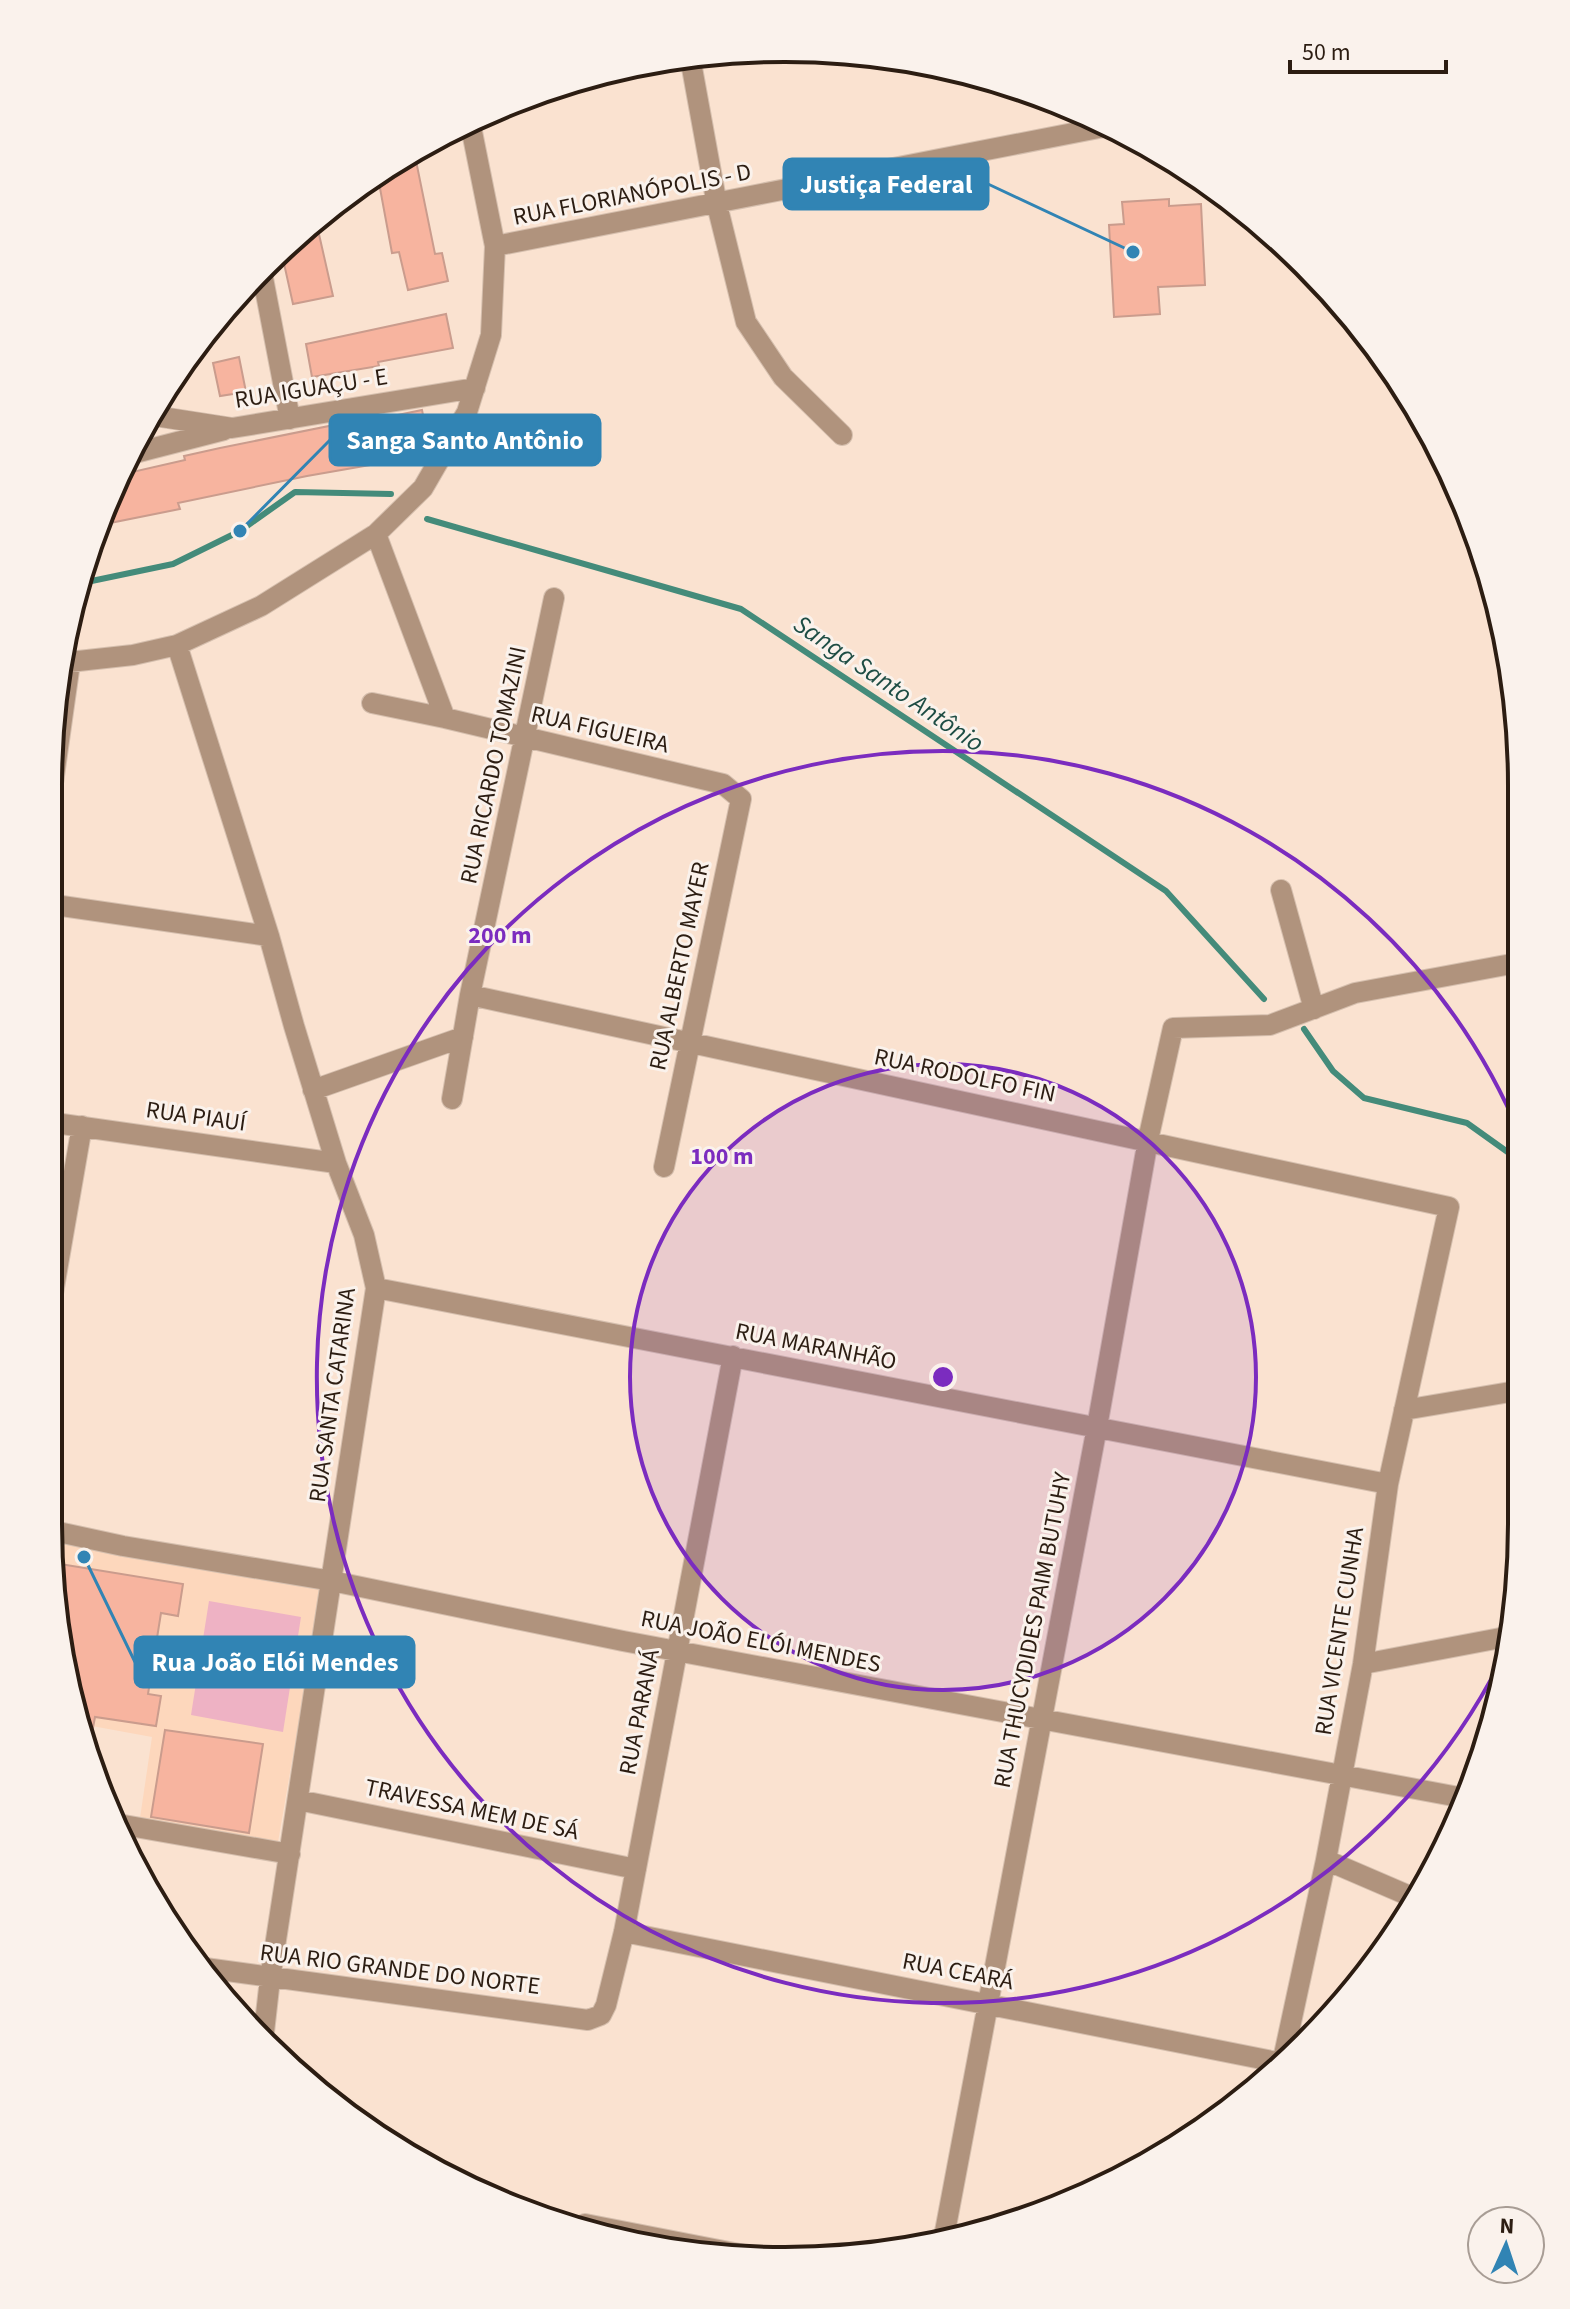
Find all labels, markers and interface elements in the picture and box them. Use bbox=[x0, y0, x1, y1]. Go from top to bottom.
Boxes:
scale bar bbox=[1290, 24, 1446, 74]
text: 50 m bbox=[1302, 35, 1351, 70]
street label: RUA FLORIANÓPOLIS - D bbox=[510, 154, 754, 235]
callout: Justiça Federal bbox=[784, 159, 988, 209]
text: Justiça Federal bbox=[800, 166, 973, 203]
street label: RUA IGUAÇU - E bbox=[232, 359, 390, 418]
callout: Sanga Santo Antônio bbox=[330, 415, 600, 465]
text: Sanga Santo Antônio bbox=[346, 422, 584, 459]
water label: Sanga Santo Antônio bbox=[786, 606, 991, 761]
street label: RUA RICARDO TOMAZINI bbox=[451, 643, 536, 887]
street label: RUA FIGUEIRA bbox=[527, 697, 672, 762]
street label: RUA ALBERTO MAYER bbox=[640, 858, 719, 1074]
text: 200 m bbox=[468, 918, 532, 953]
street label: RUA RODOLFO FIN bbox=[871, 1039, 1059, 1112]
street label: RUA PIAUÍ bbox=[144, 1092, 250, 1141]
text: 100 m bbox=[690, 1139, 754, 1174]
street label: RUA SANTA CATARINA bbox=[300, 1285, 365, 1505]
street label: RUA MARANHÃO bbox=[732, 1314, 900, 1379]
centre of rings bbox=[929, 1363, 957, 1391]
street label: RUA THUCYDIDES PAIM BUTUHY bbox=[985, 1469, 1080, 1791]
street label: RUA VICENTE CUNHA bbox=[1306, 1524, 1373, 1738]
street label: RUA JOÃO ELÓI MENDES bbox=[638, 1601, 884, 1682]
callout: Rua João Elói Mendes bbox=[135, 1637, 414, 1687]
text: Rua João Elói Mendes bbox=[152, 1644, 398, 1681]
street label: RUA PARANÁ bbox=[610, 1646, 669, 1778]
street label: TRAVESSA MEM DE SÁ bbox=[362, 1770, 582, 1849]
street label: RUA RIO GRANDE DO NORTE bbox=[258, 1935, 542, 2004]
street label: RUA CEARÁ bbox=[899, 1944, 1017, 1999]
north arrow bbox=[1466, 2205, 1546, 2285]
text: N bbox=[1499, 2210, 1515, 2242]

